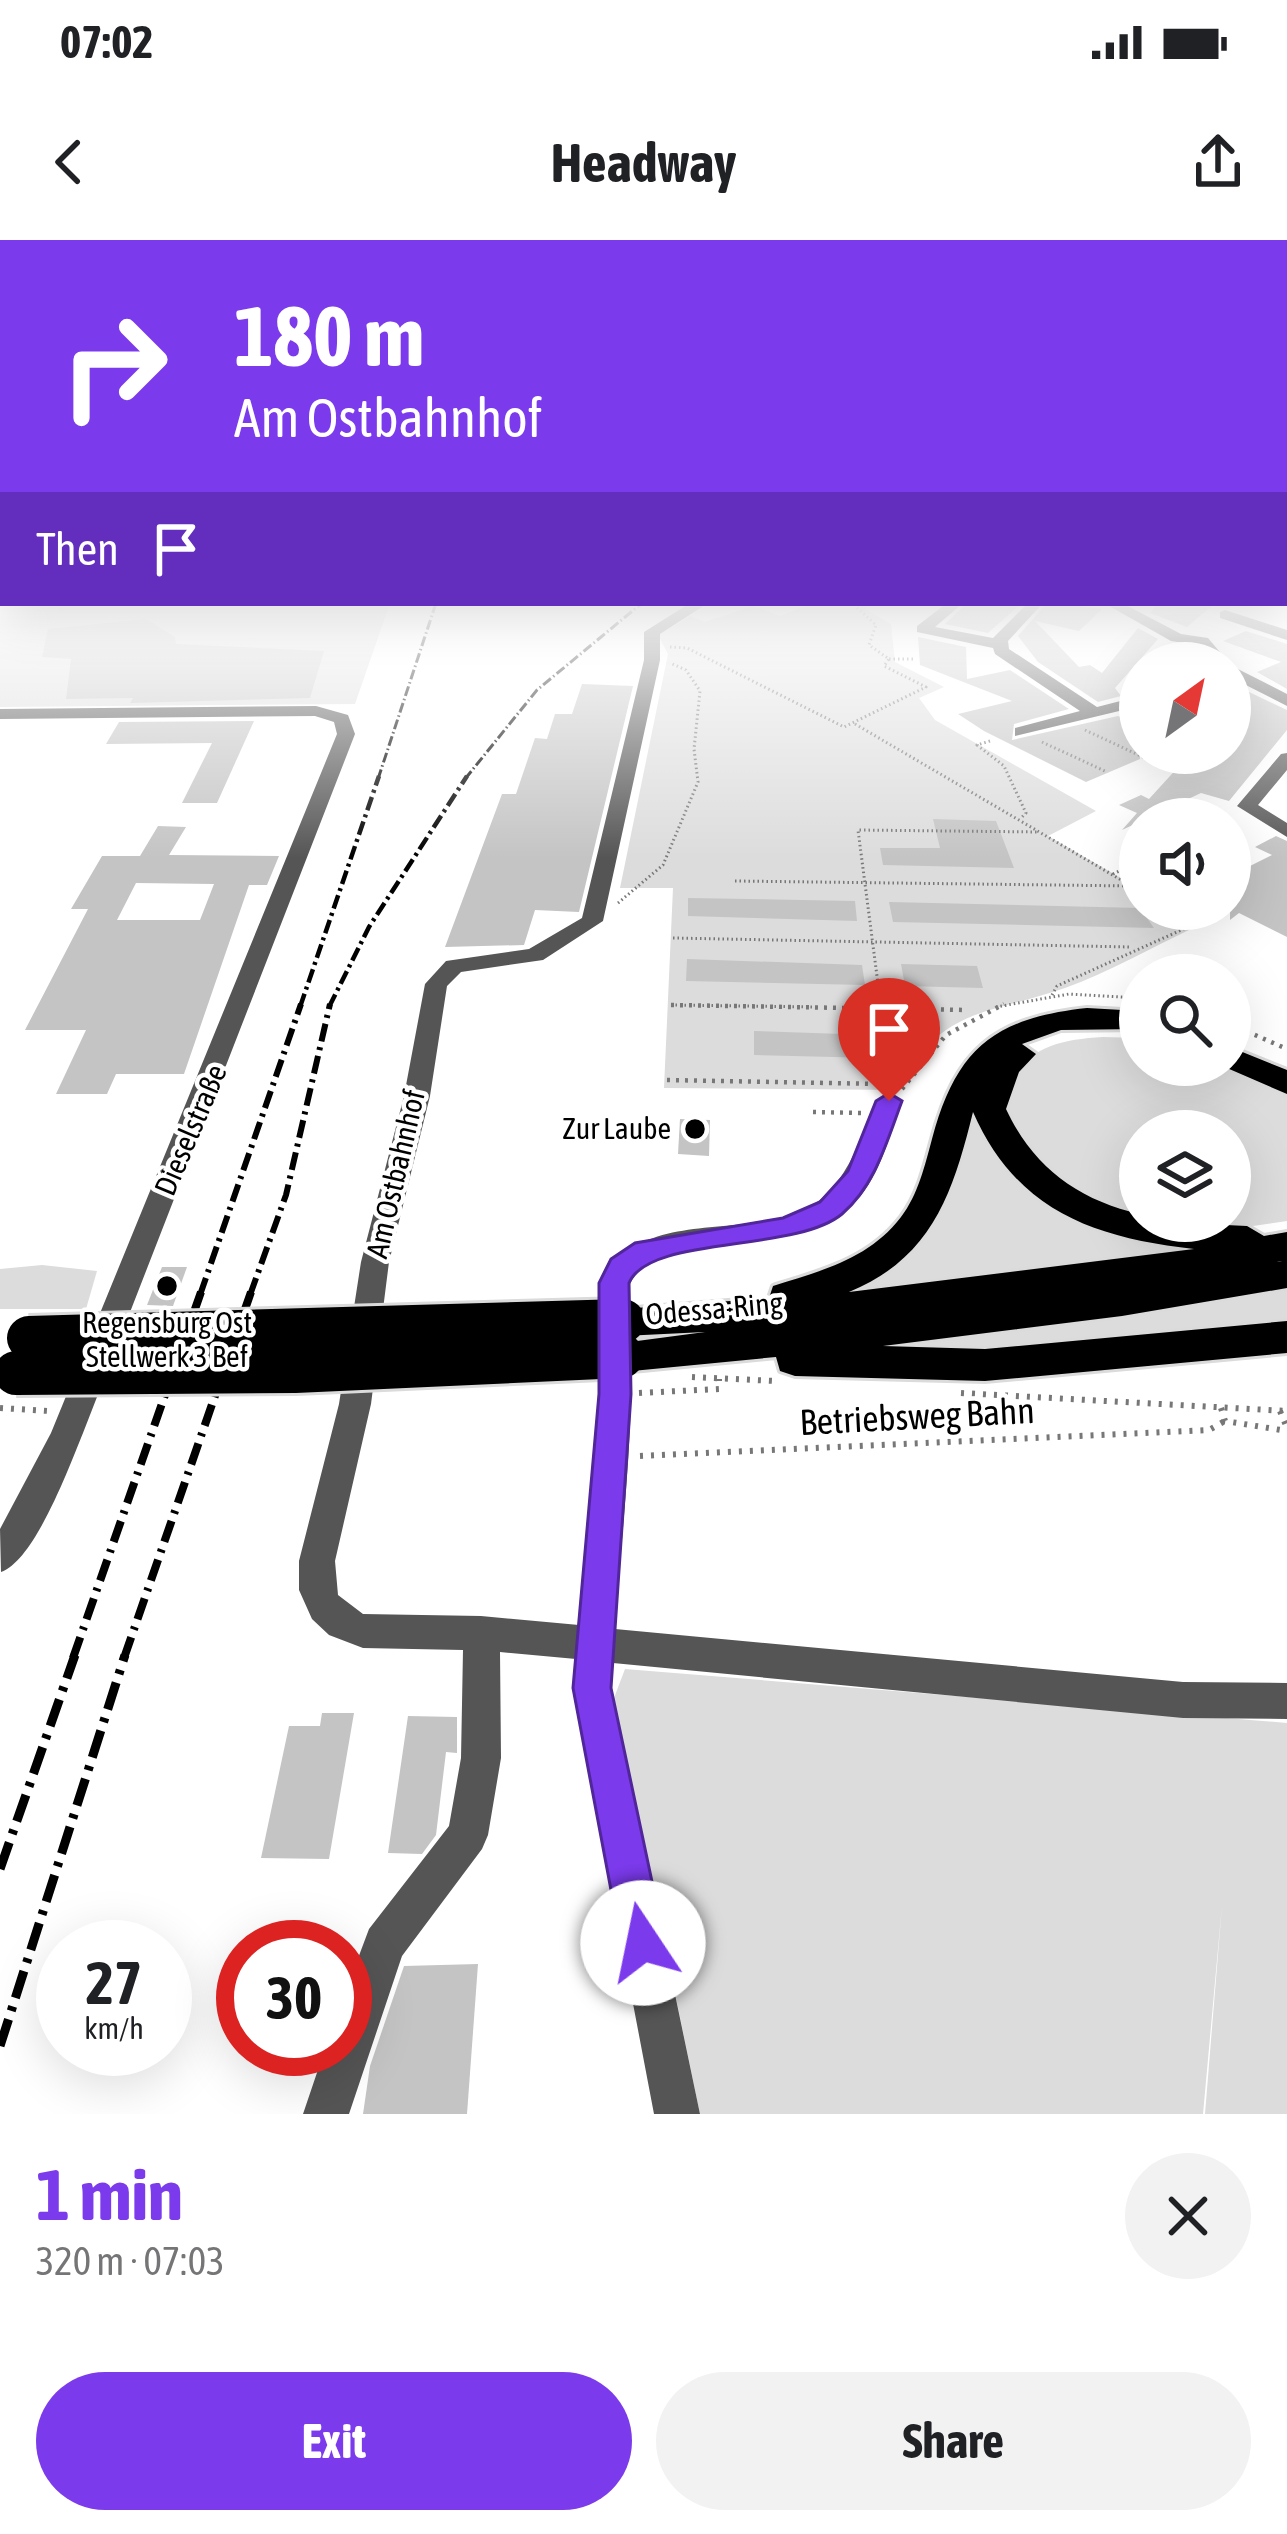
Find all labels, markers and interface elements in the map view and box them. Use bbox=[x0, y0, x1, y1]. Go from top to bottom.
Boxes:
text: 07:02 bbox=[60, 16, 154, 68]
icon: back bbox=[36, 129, 102, 195]
icon: share bbox=[1185, 129, 1251, 195]
text: Headway bbox=[551, 132, 736, 193]
icon: right bbox=[36, 288, 192, 444]
text: 180 m bbox=[234, 288, 424, 384]
text: Am Ostbahnhof bbox=[234, 387, 542, 448]
icon: arrive bbox=[143, 516, 209, 582]
text: Then bbox=[36, 523, 119, 575]
north arrow bbox=[1119, 642, 1251, 774]
map controls bbox=[1119, 642, 1251, 1242]
button: sound bbox=[1119, 798, 1251, 930]
button: search bbox=[1119, 954, 1251, 1086]
pin bbox=[838, 978, 940, 1101]
icon: arrive bbox=[856, 996, 922, 1062]
street label: Dieselstraße bbox=[147, 1059, 233, 1200]
street label: Am Ostbahnhof bbox=[359, 1086, 431, 1261]
button: layers bbox=[1119, 1110, 1251, 1242]
place label: Zur Laube bbox=[562, 1111, 671, 1145]
marker: Zur Laube bbox=[682, 1116, 708, 1142]
marker: Regensburg Ost Stellwerk 3 Bef bbox=[154, 1273, 180, 1299]
street label: Odessa-Ring bbox=[644, 1285, 784, 1331]
place label: Regensburg Ost Stellwerk 3 Bef bbox=[82, 1305, 252, 1373]
street label: Betriebsweg Bahn bbox=[798, 1389, 1036, 1443]
position arrow bbox=[580, 1880, 706, 2006]
speed limit sign: 30 bbox=[216, 1920, 372, 2076]
text: 27 bbox=[86, 1948, 142, 2017]
text: km/h bbox=[84, 2011, 144, 2045]
text: 1 min bbox=[36, 2153, 183, 2235]
button: close bbox=[1125, 2153, 1251, 2279]
text: 320 m · 07:03 bbox=[36, 2239, 225, 2283]
button: Exit bbox=[36, 2372, 632, 2510]
button: Share bbox=[656, 2372, 1251, 2510]

